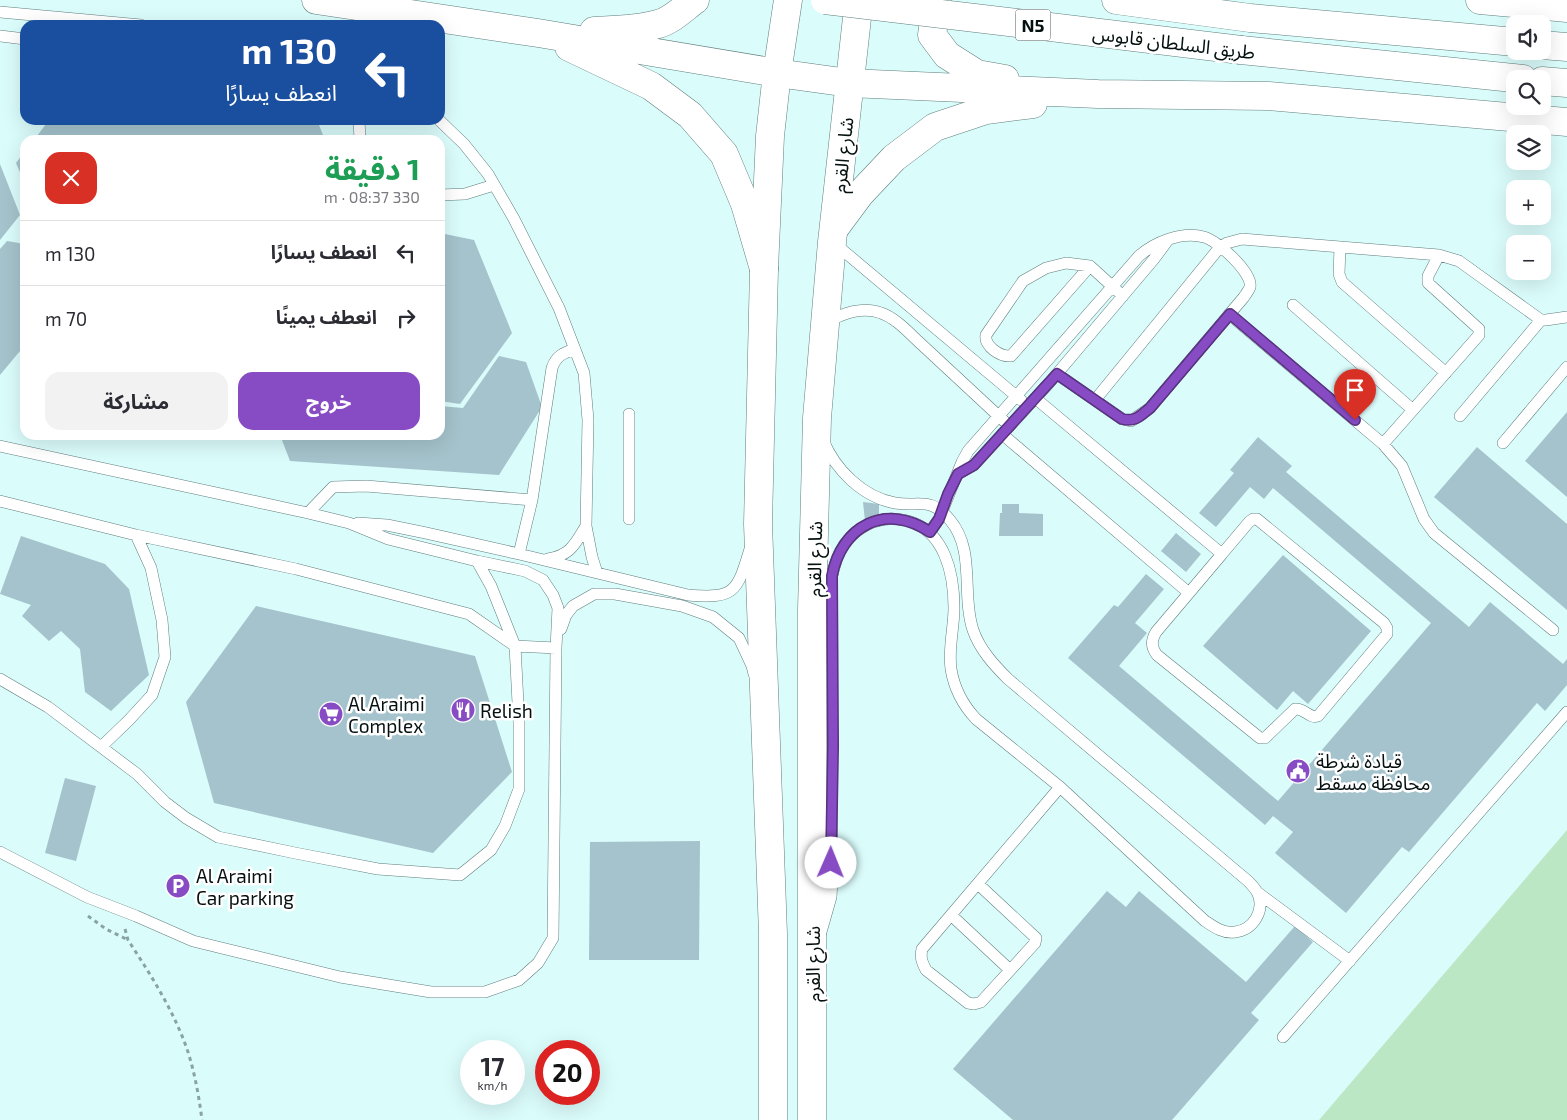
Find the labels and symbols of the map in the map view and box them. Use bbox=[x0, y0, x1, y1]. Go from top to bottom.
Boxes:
road number: N5 bbox=[1016, 10, 1050, 40]
street label: طريق السلطان قابوس bbox=[1091, 21, 1257, 64]
street label: شارع القرم bbox=[827, 116, 861, 194]
pin bbox=[1334, 369, 1376, 420]
street label: شارع القرم bbox=[802, 521, 830, 597]
place label: Al Araimi Complex bbox=[348, 692, 425, 737]
restaurant icon: Relish bbox=[450, 697, 476, 723]
place label: Relish bbox=[480, 699, 533, 722]
supermarket icon: Al Araimi Complex bbox=[318, 701, 344, 727]
place label: قيادة شرطة محافظة مسقط bbox=[1316, 749, 1430, 794]
public building icon: قيادة شرطة محافظة مسقط bbox=[1285, 758, 1311, 784]
position arrow bbox=[804, 836, 856, 888]
place label: Al Araimi Car parking bbox=[196, 864, 294, 909]
parking icon: Al Araimi Car parking bbox=[165, 873, 191, 899]
street label: شارع القرم bbox=[801, 926, 828, 1002]
speed limit sign: 20 bbox=[535, 1040, 600, 1105]

